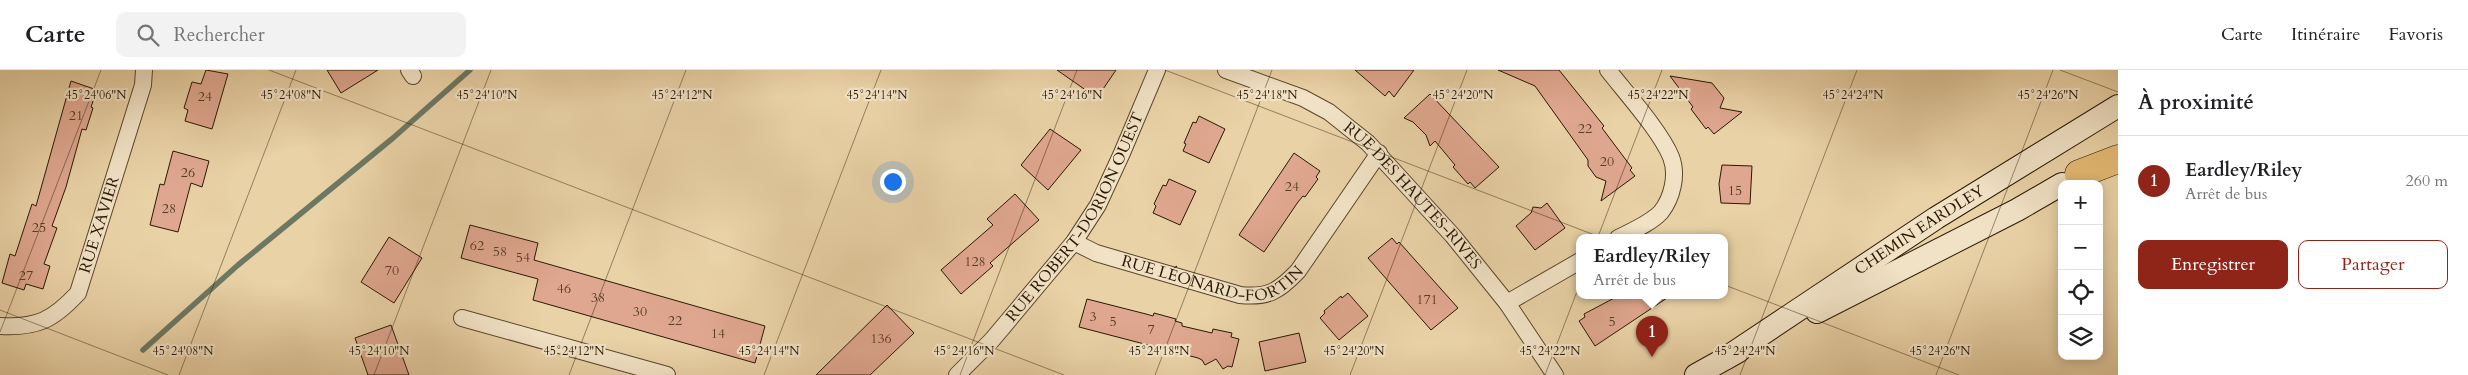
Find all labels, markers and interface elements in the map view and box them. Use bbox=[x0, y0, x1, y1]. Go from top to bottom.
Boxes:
search box bbox=[116, 12, 466, 57]
text: Carte bbox=[25, 18, 86, 51]
icon: search bbox=[134, 21, 162, 49]
text: Rechercher bbox=[174, 22, 265, 48]
text: Carte bbox=[2221, 22, 2263, 47]
text: Itinéraire bbox=[2291, 22, 2360, 47]
text: Favoris bbox=[2388, 22, 2443, 47]
text: 45°24'06"N bbox=[66, 87, 127, 103]
house number: 24 bbox=[198, 87, 212, 106]
text: 45°24'08"N bbox=[261, 87, 322, 103]
text: 45°24'10"N bbox=[457, 87, 518, 103]
text: 45°24'12"N bbox=[652, 87, 713, 103]
text: 45°24'14"N bbox=[847, 87, 908, 103]
text: 45°24'16"N bbox=[1042, 87, 1103, 103]
text: 45°24'18"N bbox=[1237, 87, 1298, 103]
text: 45°24'20"N bbox=[1433, 87, 1494, 103]
text: 45°24'22"N bbox=[1628, 87, 1689, 103]
text: 45°24'24"N bbox=[1823, 87, 1884, 103]
text: 45°24'26"N bbox=[2018, 87, 2079, 103]
text: À proximité bbox=[2138, 88, 2254, 117]
house number: 21 bbox=[69, 106, 83, 125]
street label: RUE ROBERT-DORION OUEST bbox=[1001, 109, 1149, 327]
street label: RUE DES HAUTES-RIVES bbox=[1339, 117, 1487, 274]
house number: 22 bbox=[1578, 119, 1592, 138]
house number: 20 bbox=[1600, 152, 1614, 171]
text: Eardley/Riley bbox=[2185, 157, 2302, 183]
house number: 26 bbox=[181, 163, 195, 182]
your location bbox=[880, 169, 906, 195]
text: 1 bbox=[2150, 170, 2158, 192]
text: 260 m bbox=[2406, 170, 2448, 192]
street label: RUE XAVIER bbox=[74, 174, 125, 276]
house number: 24 bbox=[1285, 177, 1299, 196]
street label: CHEMIN EARDLEY bbox=[1850, 180, 1989, 280]
map controls bbox=[2058, 180, 2103, 360]
button: + bbox=[2058, 180, 2103, 225]
house number: 15 bbox=[1728, 181, 1742, 200]
text: Arrêt de bus bbox=[2185, 183, 2267, 205]
house number: 28 bbox=[162, 199, 176, 218]
house number: 25 bbox=[32, 218, 46, 237]
button: − bbox=[2058, 225, 2103, 270]
popup bbox=[1576, 234, 1728, 299]
house number: 62 bbox=[470, 236, 484, 255]
button: Enregistrer bbox=[2138, 240, 2288, 289]
button: Partager bbox=[2298, 240, 2448, 289]
house number: 58 bbox=[493, 242, 507, 261]
text: Eardley/Riley bbox=[1593, 243, 1711, 269]
house number: 54 bbox=[516, 248, 530, 267]
street label: RUE LÉONARD-FORTIN bbox=[1111, 249, 1305, 271]
text: RUE LÉONARD-FORTIN bbox=[1119, 250, 1309, 307]
house number: 128 bbox=[964, 252, 986, 271]
house number: 70 bbox=[385, 261, 399, 280]
house number: 27 bbox=[19, 266, 33, 285]
text: Arrêt de bus bbox=[1593, 269, 1676, 291]
button: locate bbox=[2058, 270, 2103, 315]
house number: 46 bbox=[557, 279, 571, 298]
house number: 38 bbox=[591, 288, 605, 307]
house number: 171 bbox=[1416, 290, 1438, 309]
house number: 30 bbox=[633, 302, 647, 321]
house number: 3 bbox=[1089, 307, 1097, 326]
house number: 22 bbox=[668, 311, 682, 330]
house number: 5 bbox=[1109, 312, 1117, 331]
house number: 5 bbox=[1608, 312, 1616, 331]
button: layers bbox=[2058, 315, 2103, 360]
pin: 1 bbox=[1636, 316, 1668, 357]
house number: 7 bbox=[1147, 320, 1155, 339]
house number: 14 bbox=[711, 324, 725, 343]
house number: 136 bbox=[870, 329, 892, 348]
text: 45°24'08"N bbox=[153, 343, 214, 359]
text: 45°24'10"N bbox=[349, 343, 410, 359]
text: 45°24'12"N bbox=[544, 343, 605, 359]
text: 45°24'14"N bbox=[739, 343, 800, 359]
text: 45°24'16"N bbox=[934, 343, 995, 359]
text: 45°24'18"N bbox=[1129, 343, 1190, 359]
text: 45°24'20"N bbox=[1324, 343, 1385, 359]
text: 45°24'22"N bbox=[1520, 343, 1581, 359]
text: 45°24'24"N bbox=[1715, 343, 1776, 359]
text: 45°24'26"N bbox=[1910, 343, 1971, 359]

